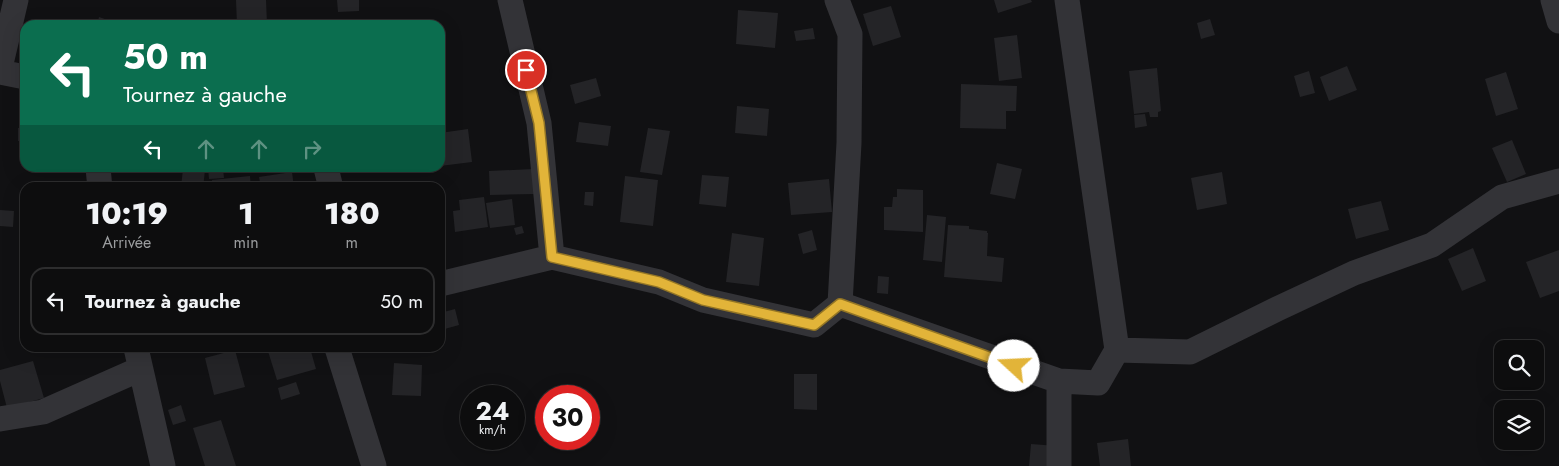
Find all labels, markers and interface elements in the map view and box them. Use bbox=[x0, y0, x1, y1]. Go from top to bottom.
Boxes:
text: 50 m bbox=[123, 32, 208, 82]
icon: left bbox=[40, 40, 105, 105]
pin bbox=[505, 49, 547, 91]
icon: arrive bbox=[512, 56, 540, 84]
text: Tournez à gauche bbox=[123, 78, 287, 110]
icon: left bbox=[139, 135, 167, 163]
icon: ahead bbox=[192, 135, 220, 163]
icon: ahead bbox=[245, 135, 273, 163]
icon: right bbox=[298, 135, 326, 163]
text: 10:19 bbox=[85, 192, 168, 235]
text: 1 bbox=[238, 192, 254, 235]
text: 180 bbox=[324, 192, 380, 235]
text: Arrivée bbox=[102, 231, 151, 254]
text: min bbox=[234, 231, 259, 254]
text: m bbox=[346, 231, 358, 254]
icon: left bbox=[42, 287, 70, 315]
text: Tournez à gauche bbox=[85, 288, 241, 315]
text: 50 m bbox=[380, 288, 423, 315]
position arrow bbox=[987, 339, 1039, 391]
map controls bbox=[1494, 340, 1544, 450]
button: search bbox=[1494, 340, 1544, 390]
speed limit sign: 30 bbox=[535, 385, 600, 450]
text: 24 bbox=[476, 393, 509, 429]
button: layers bbox=[1494, 400, 1544, 450]
text: km/h bbox=[479, 421, 506, 439]

